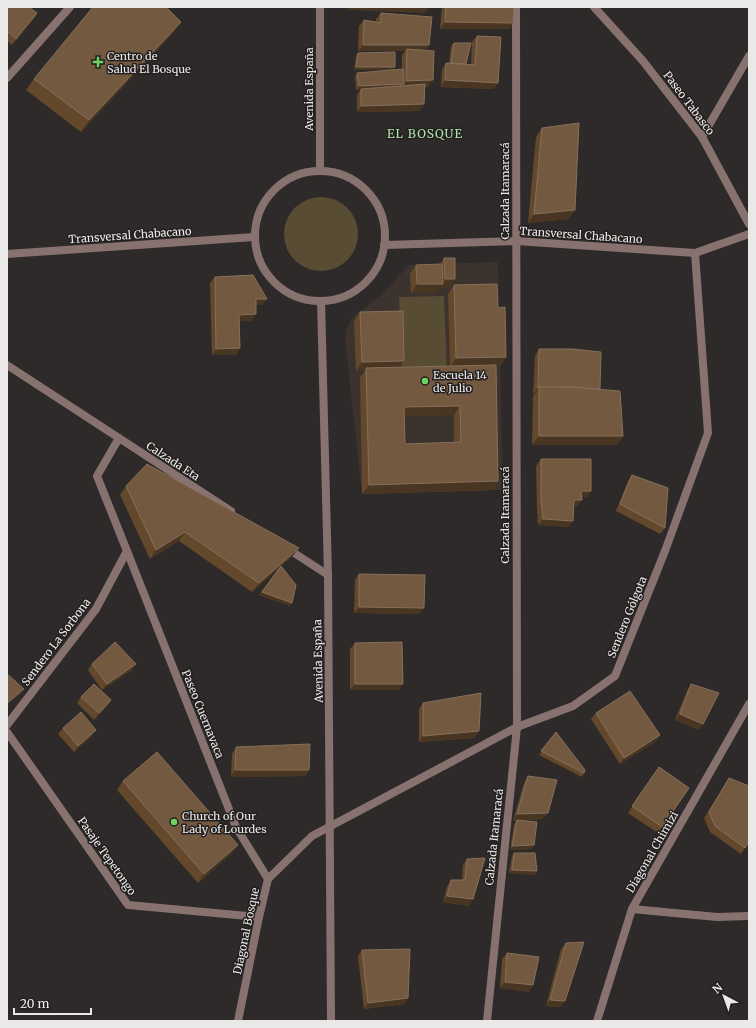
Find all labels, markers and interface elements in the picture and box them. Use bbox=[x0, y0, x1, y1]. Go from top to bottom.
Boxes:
street label: Avenida España bbox=[302, 47, 316, 132]
place label: Centro de Salud El Bosque bbox=[107, 49, 191, 76]
marker: Centro de Salud El Bosque bbox=[92, 56, 104, 68]
street label: Paseo Tabasco bbox=[660, 68, 718, 138]
district label: EL BOSQUE bbox=[387, 126, 463, 141]
street label: Calzada Itamaracá bbox=[498, 142, 512, 240]
street label: Transversal Chabacano bbox=[68, 224, 193, 246]
street label: Transversal Chabacano bbox=[519, 224, 644, 246]
place label: Escuela 14 de Julio bbox=[433, 368, 487, 395]
marker: Escuela 14 de Julio bbox=[420, 376, 430, 386]
street label: Calzada Eta bbox=[144, 438, 203, 484]
street label: Calzada Itamaracá bbox=[498, 466, 512, 564]
street label: Sendero Gólgota bbox=[604, 574, 650, 660]
street label: Sendero La Sorbona bbox=[19, 595, 93, 688]
street label: Avenida España bbox=[310, 619, 326, 704]
street label: Paseo Cuernavaca bbox=[179, 668, 227, 760]
street label: Calzada Itamaracá bbox=[482, 788, 506, 886]
street label: Diagonal Chimizi bbox=[623, 808, 681, 895]
place label: Church of Our Lady of Lourdes bbox=[182, 809, 267, 836]
street label: Pasaje Tepetongo bbox=[75, 814, 140, 898]
marker: Church of Our Lady of Lourdes bbox=[169, 817, 179, 827]
street label: Diagonal Bosque bbox=[230, 886, 262, 976]
north arrow bbox=[704, 976, 744, 1016]
text: N bbox=[710, 980, 726, 997]
scale bar bbox=[14, 990, 91, 1016]
text: 20 m bbox=[20, 996, 49, 1011]

